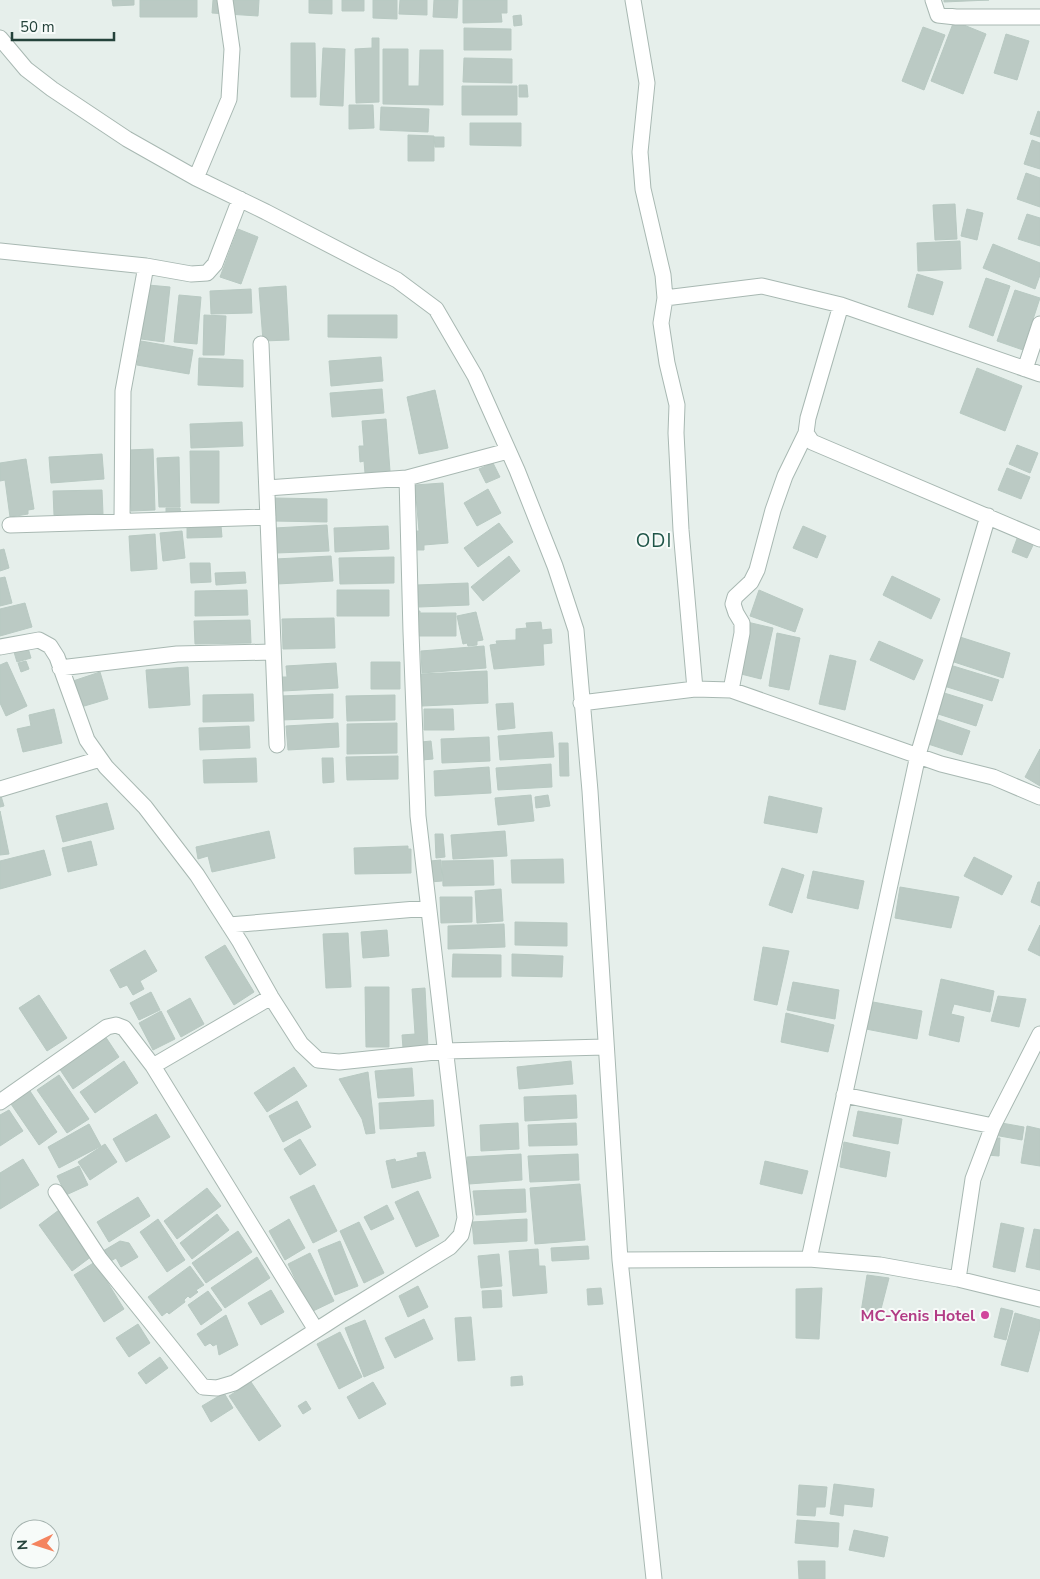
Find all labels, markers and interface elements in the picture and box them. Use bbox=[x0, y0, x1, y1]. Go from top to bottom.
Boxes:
scale bar bbox=[12, 10, 115, 42]
text: 50 m bbox=[20, 17, 55, 37]
district label: ODI bbox=[636, 528, 672, 554]
place label: MC-Yenis Hotel bbox=[861, 1305, 975, 1327]
marker: MC-Yenis Hotel bbox=[979, 1309, 991, 1321]
north arrow bbox=[10, 1519, 60, 1569]
text: N bbox=[13, 1539, 32, 1551]

